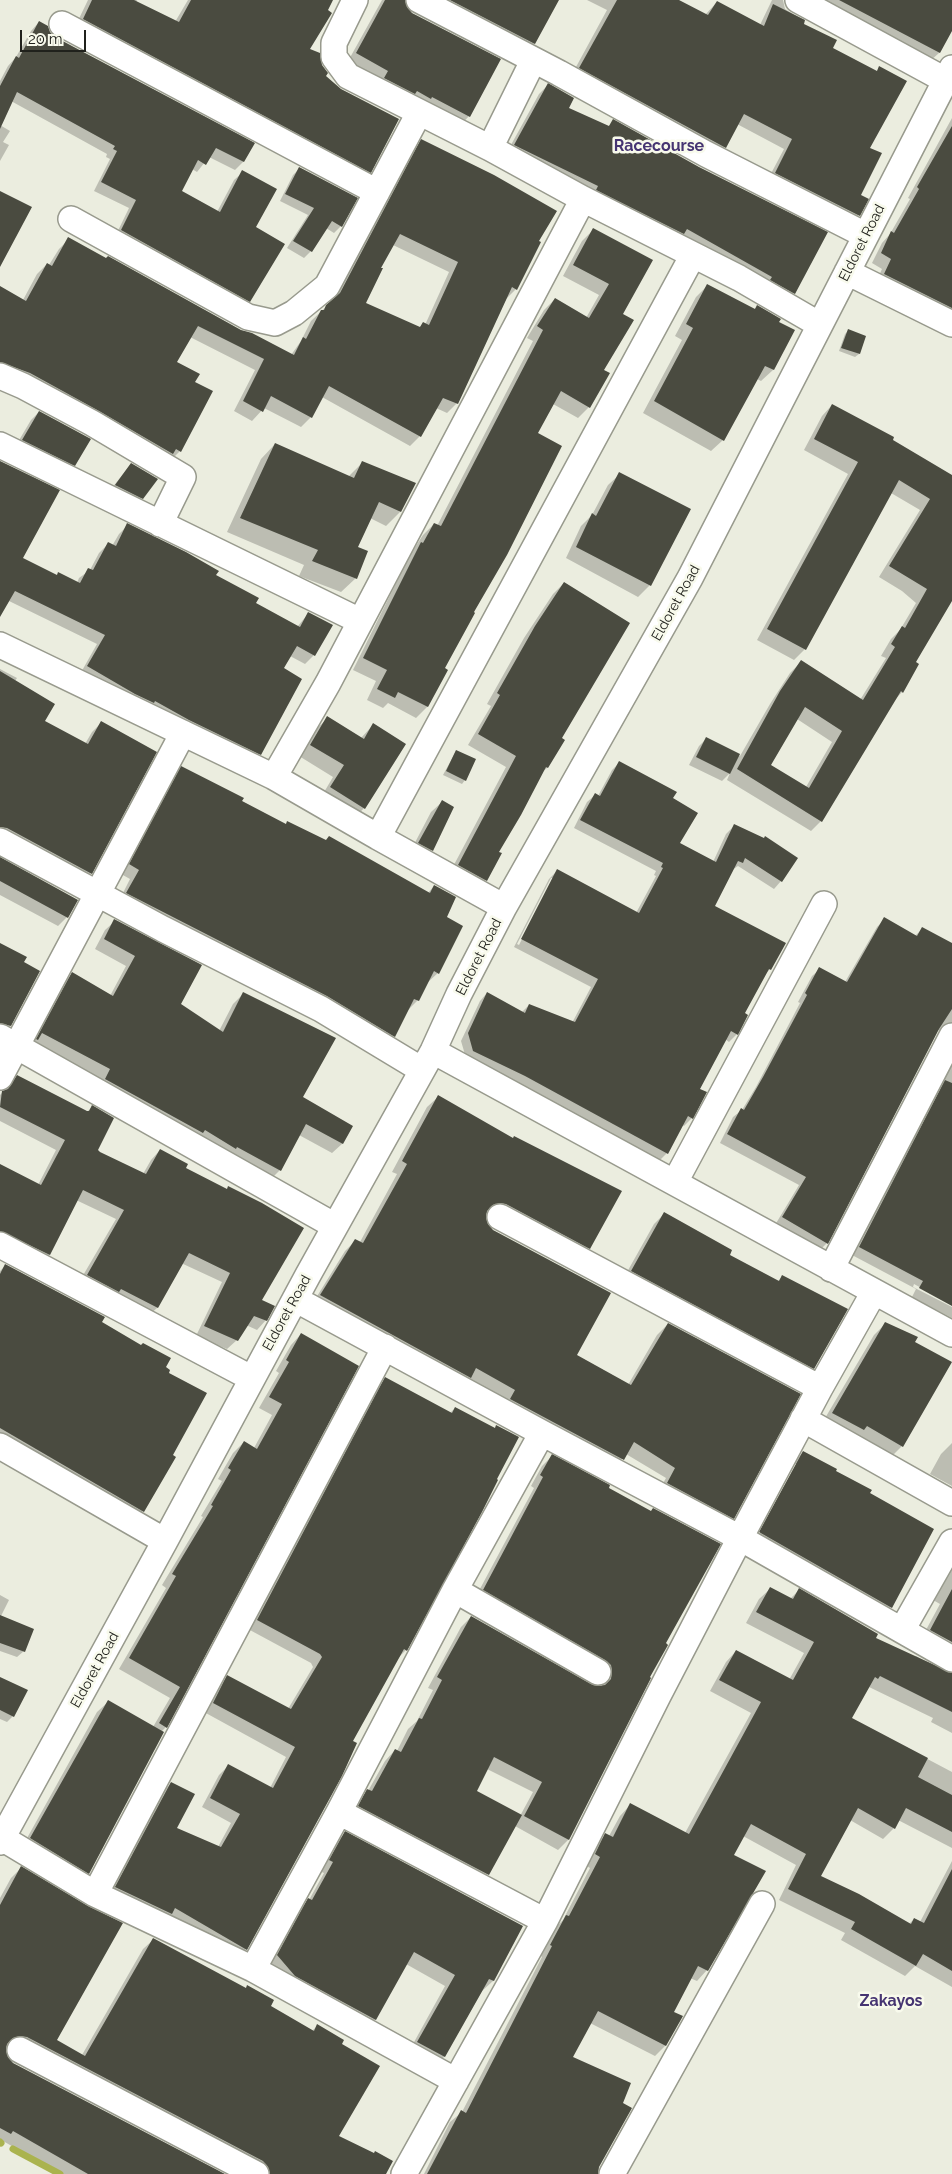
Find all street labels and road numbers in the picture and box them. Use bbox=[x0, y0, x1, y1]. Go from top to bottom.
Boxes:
street label: Eldoret Road bbox=[835, 202, 889, 284]
street label: Eldoret Road bbox=[648, 562, 704, 644]
street label: Eldoret Road bbox=[452, 916, 506, 998]
street label: Eldoret Road bbox=[259, 1272, 315, 1354]
street label: Eldoret Road bbox=[67, 1629, 123, 1711]

